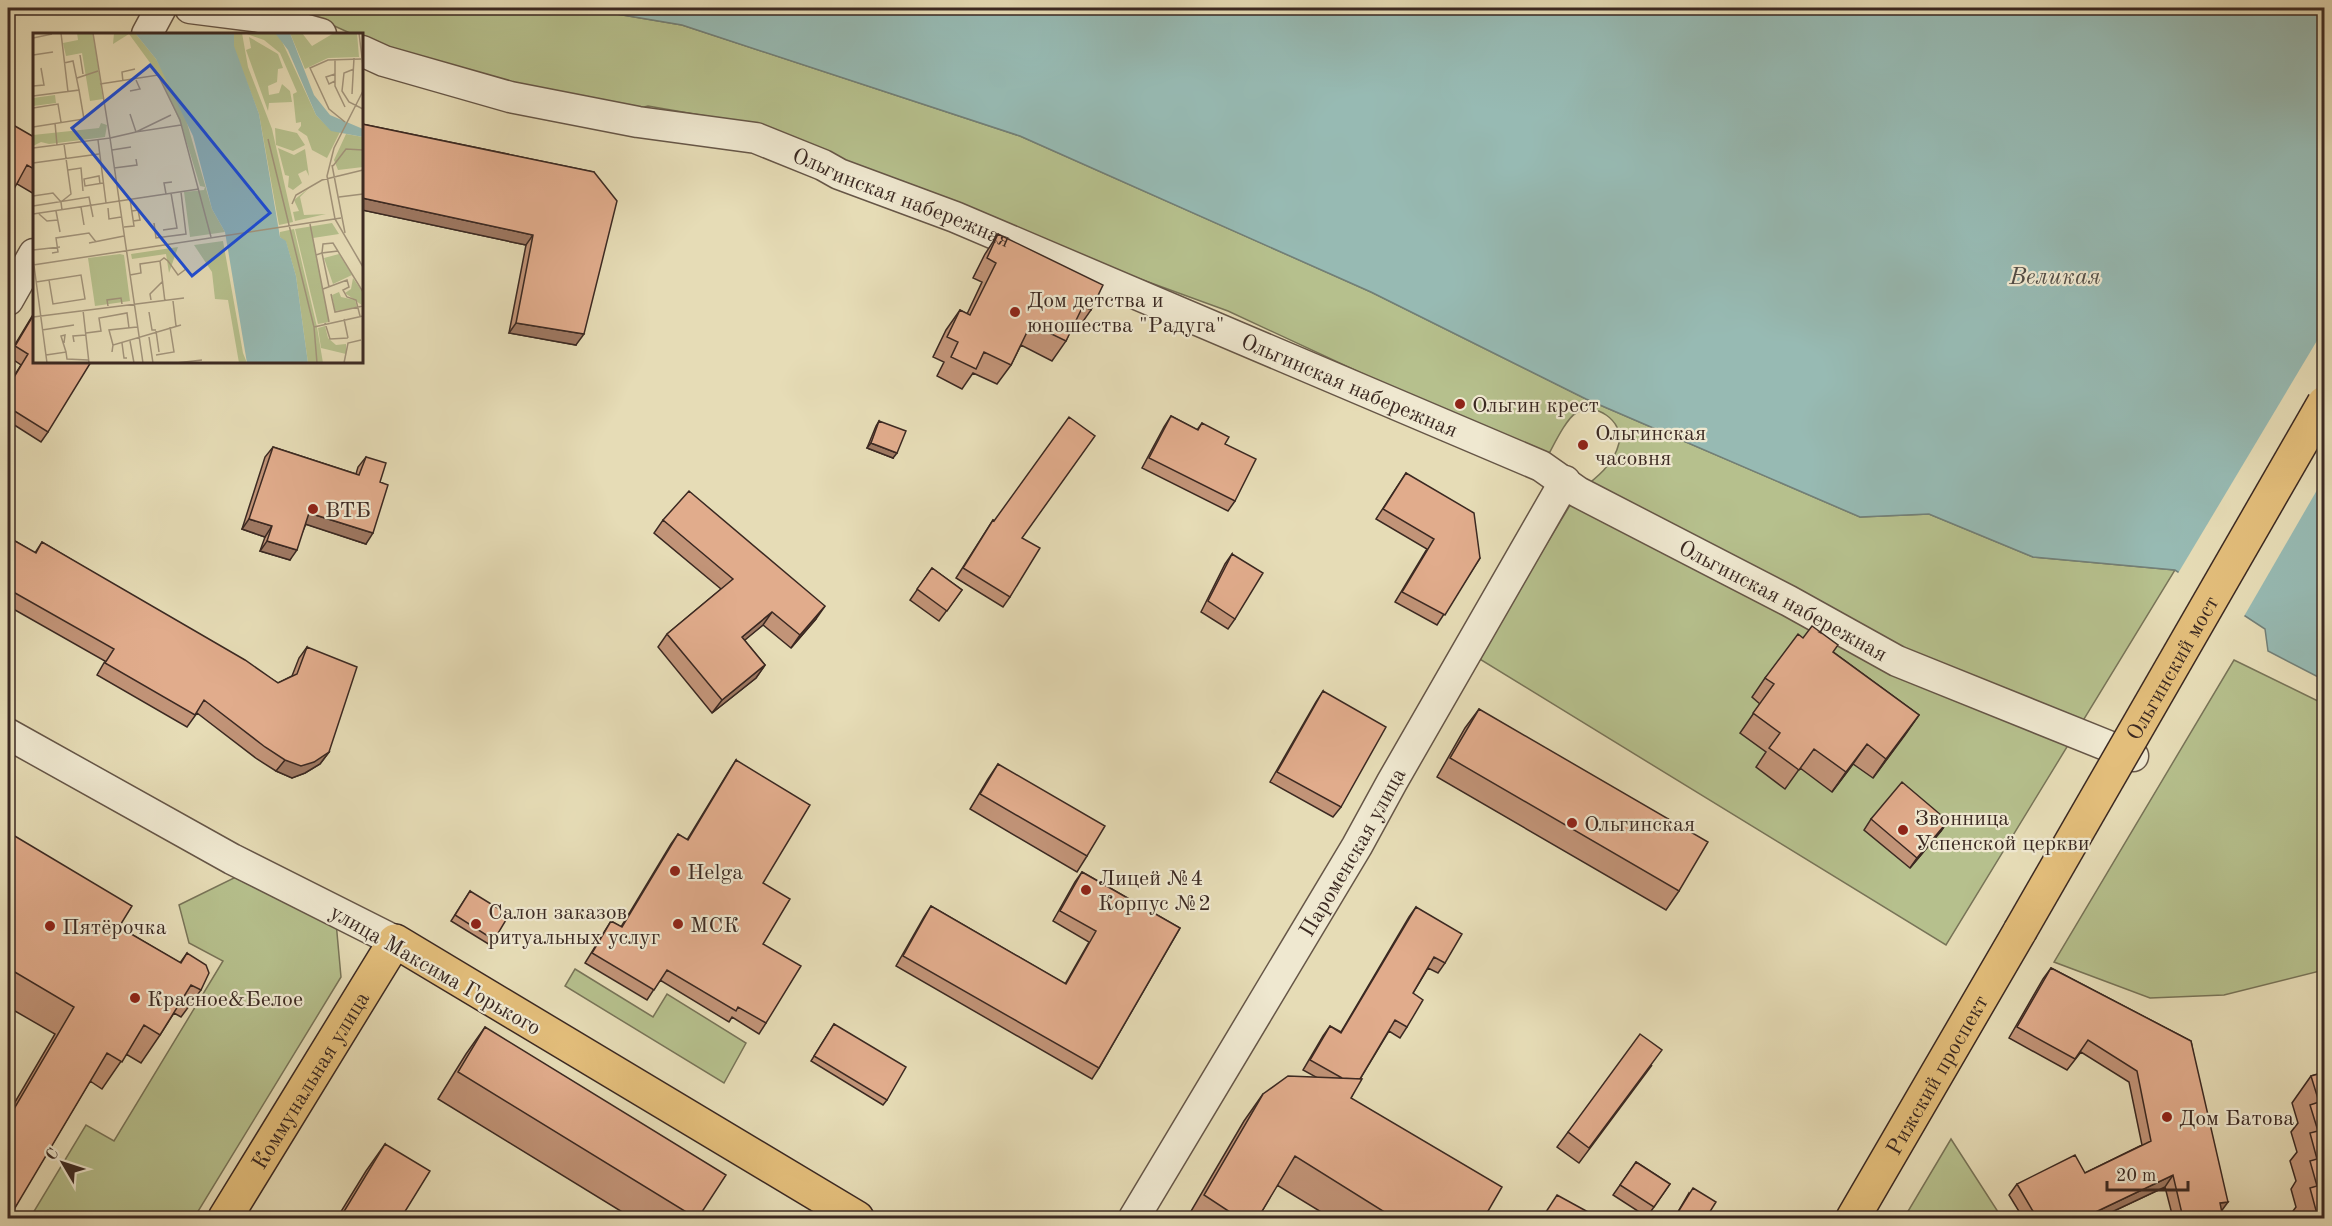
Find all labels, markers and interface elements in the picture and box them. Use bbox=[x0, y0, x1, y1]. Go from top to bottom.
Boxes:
inset map bbox=[33, 33, 363, 363]
street label: Ольгинская набережная bbox=[789, 145, 1013, 252]
water label: Великая bbox=[2008, 266, 2101, 290]
place label: Дом детства и юношества "Радуга" bbox=[1027, 290, 1224, 337]
marker: Дом детства и юношества "Радуга" bbox=[1008, 305, 1022, 319]
street label: Ольгинская набережная bbox=[1237, 331, 1461, 442]
place label: Ольгин крест bbox=[1472, 395, 1599, 417]
marker: Ольгин крест bbox=[1453, 397, 1467, 411]
place label: Ольгинская часовня bbox=[1595, 423, 1706, 470]
marker: Ольгинская часовня bbox=[1576, 438, 1590, 452]
place label: ВТБ bbox=[325, 500, 371, 522]
marker: ВТБ bbox=[306, 502, 320, 516]
street label: Ольгинская набережная bbox=[1675, 537, 1891, 666]
street label: Ольгинский мост bbox=[2123, 593, 2223, 744]
street label: Пароменская улица bbox=[1296, 765, 1411, 941]
place label: Звонница Успенской церкви bbox=[1915, 808, 2090, 855]
place label: Ольгинская bbox=[1584, 814, 1695, 836]
marker: Ольгинская bbox=[1565, 816, 1579, 830]
marker: Звонница Успенской церкви bbox=[1896, 823, 1910, 837]
place label: Helga bbox=[687, 862, 743, 884]
marker: Helga bbox=[668, 864, 682, 878]
place label: Лицей №4 Корпус №2 bbox=[1098, 868, 1211, 915]
marker: Лицей №4 Корпус №2 bbox=[1079, 883, 1093, 897]
street label: улица Максима Горького bbox=[326, 901, 544, 1040]
place label: Салон заказов ритуальных услуг bbox=[488, 902, 660, 949]
place label: МСК bbox=[690, 915, 739, 937]
place label: Пятёрочка bbox=[62, 917, 167, 939]
marker: Салон заказов ритуальных услуг bbox=[469, 917, 483, 931]
marker: МСК bbox=[671, 917, 685, 931]
marker: Пятёрочка bbox=[43, 919, 57, 933]
street label: Коммунальная улица bbox=[249, 988, 374, 1174]
place label: Красное&Белое bbox=[147, 989, 303, 1011]
marker: Красное&Белое bbox=[128, 991, 142, 1005]
street label: Рижский проспект bbox=[1883, 992, 1993, 1159]
place label: Дом Батова bbox=[2179, 1108, 2294, 1130]
marker: Дом Батова bbox=[2160, 1110, 2174, 1124]
north arrow bbox=[33, 1133, 93, 1193]
text: С bbox=[43, 1146, 62, 1164]
scale bar bbox=[2107, 1154, 2188, 1192]
text: 20 m bbox=[2116, 1167, 2156, 1185]

